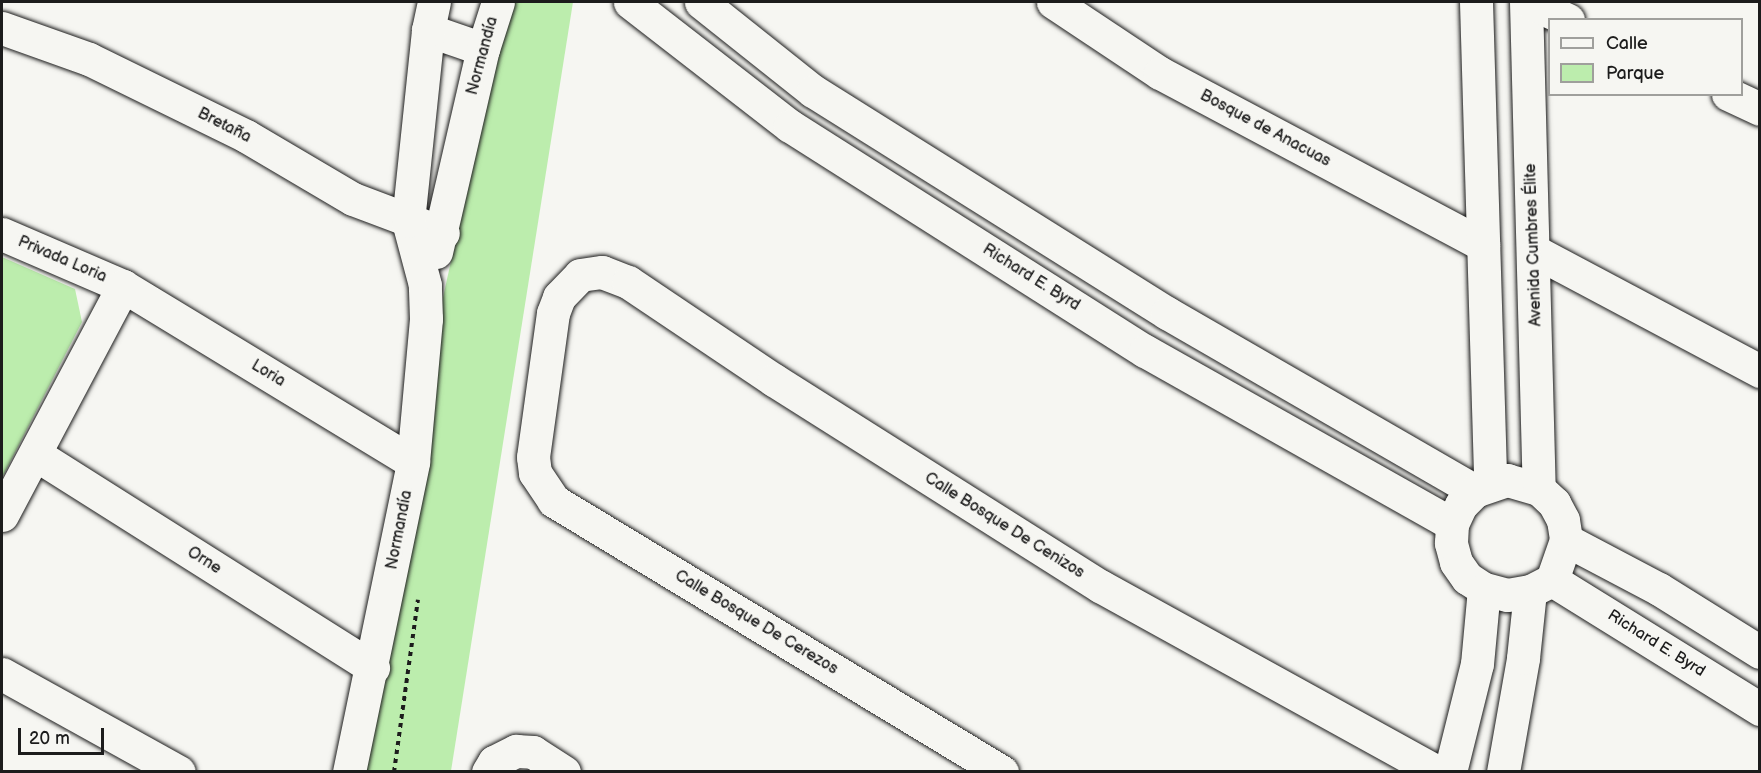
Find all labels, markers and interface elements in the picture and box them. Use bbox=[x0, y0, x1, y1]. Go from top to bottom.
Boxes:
street label: Normandía bbox=[463, 15, 503, 97]
legend bbox=[1548, 18, 1743, 96]
text: Calle bbox=[1606, 33, 1648, 54]
text: Parque bbox=[1606, 63, 1664, 84]
street label: Bosque de Anacuas bbox=[1196, 86, 1334, 172]
street label: Bretaña bbox=[194, 104, 254, 148]
street label: Avenida Cumbres Élite bbox=[1522, 163, 1546, 327]
street label: Privada Loria bbox=[15, 233, 109, 287]
street label: Richard E. Byrd bbox=[979, 240, 1083, 316]
street label: Loria bbox=[247, 356, 289, 392]
street label: Calle Bosque De Cenizos bbox=[921, 469, 1087, 583]
street label: Normandía bbox=[383, 489, 417, 571]
street label: Orne bbox=[183, 543, 225, 579]
street label: Calle Bosque De Cerezos bbox=[671, 567, 841, 679]
street label: Richard E. Byrd bbox=[1604, 606, 1708, 682]
scale bar bbox=[21, 716, 106, 754]
text: 20 m bbox=[29, 728, 70, 749]

